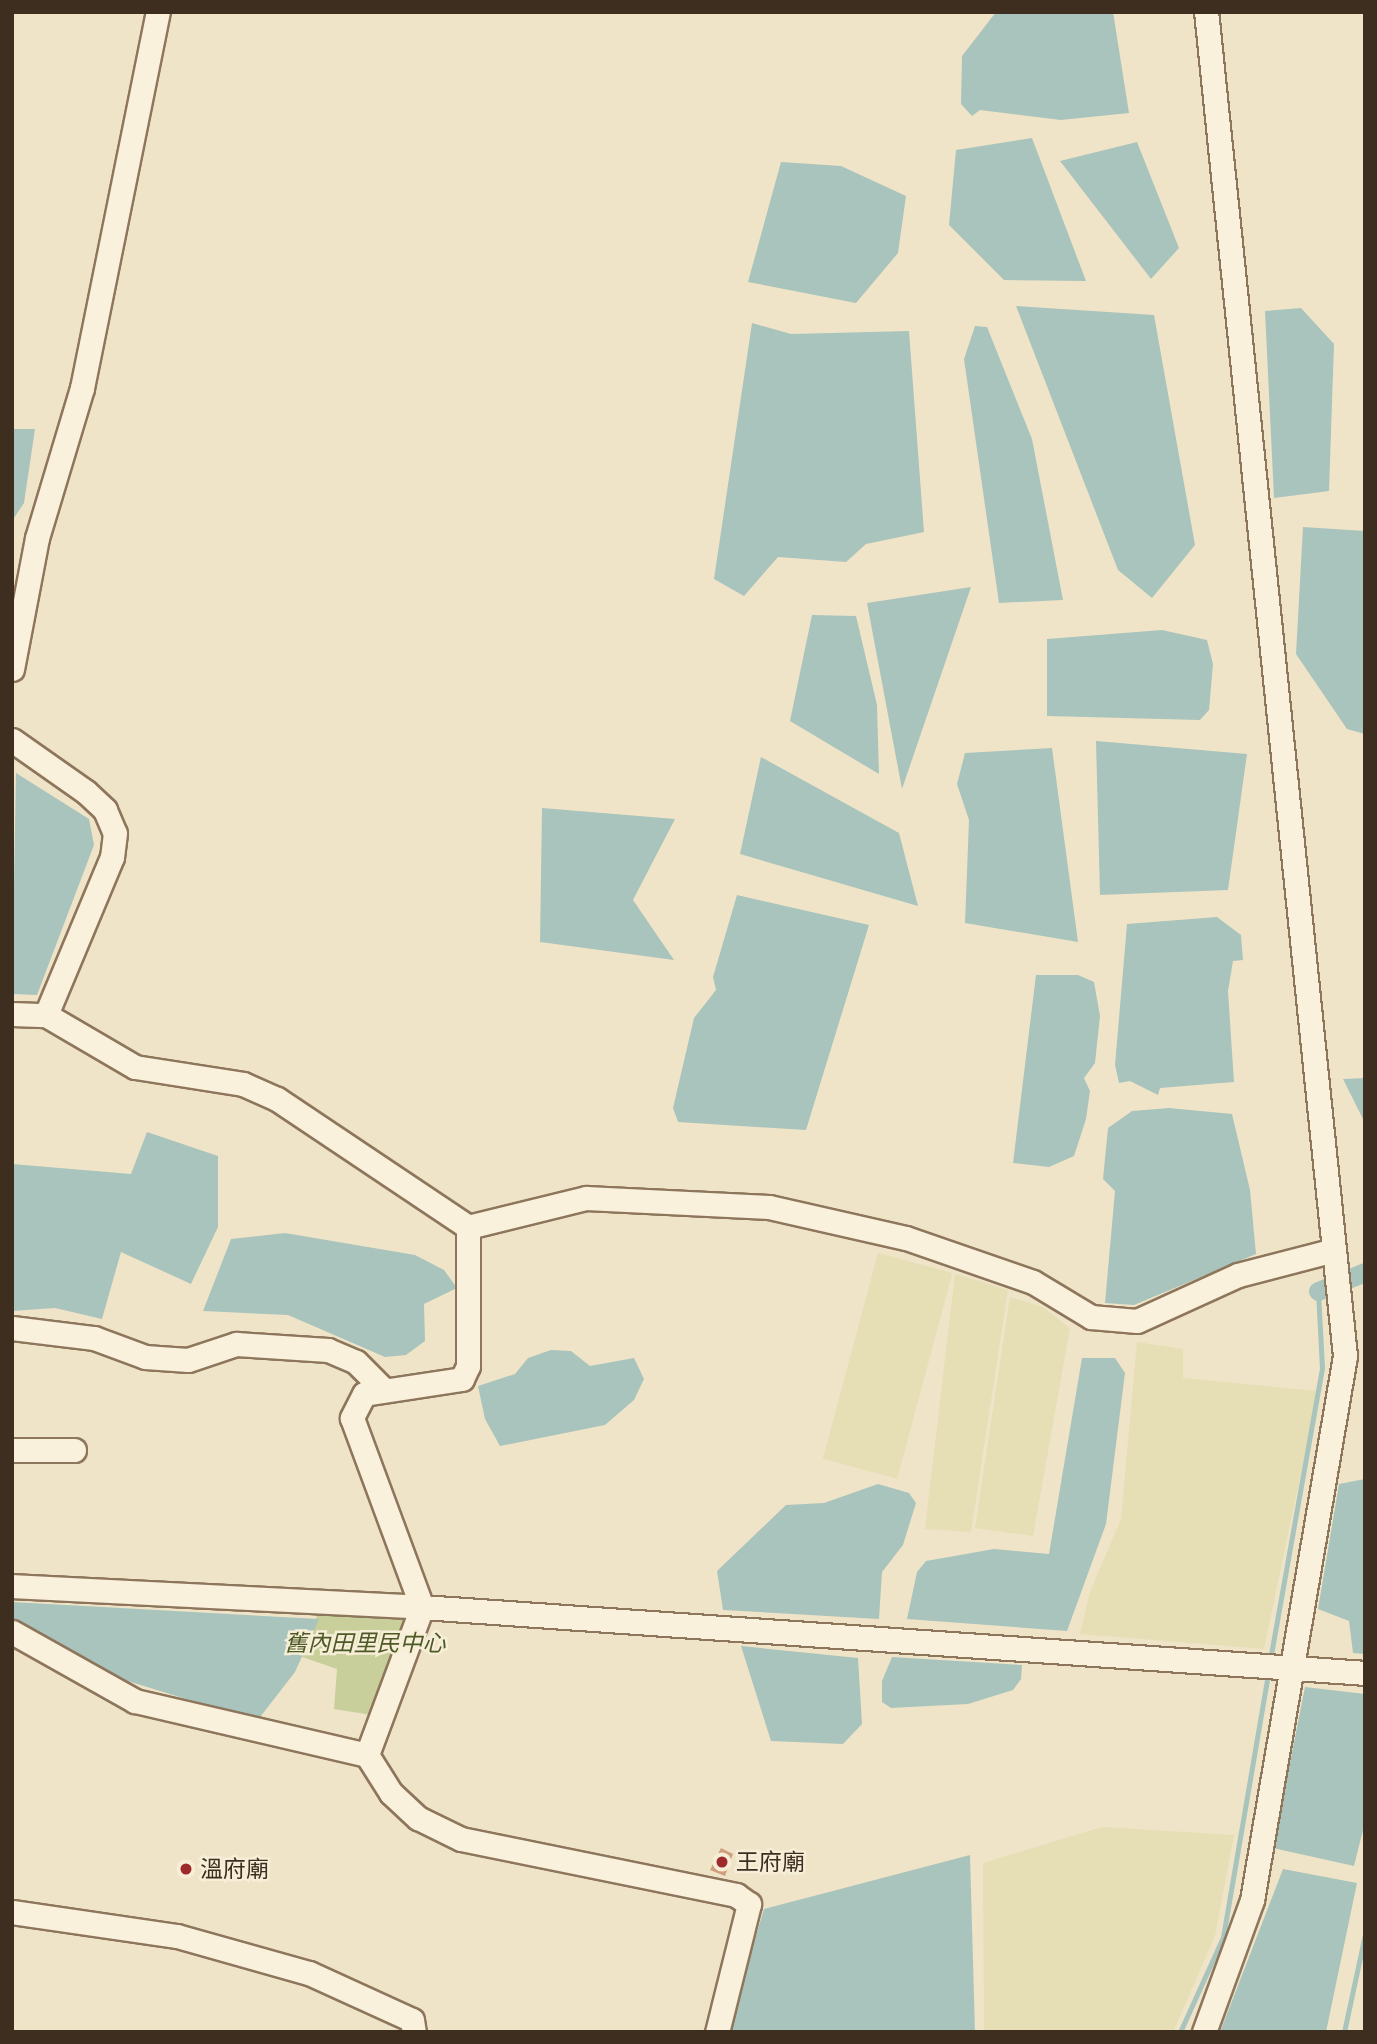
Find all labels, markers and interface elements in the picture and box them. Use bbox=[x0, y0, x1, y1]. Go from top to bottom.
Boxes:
park label: 舊內田里民中心 bbox=[285, 1629, 445, 1657]
place label: 王府廟 bbox=[736, 1848, 805, 1876]
marker: 王府廟 bbox=[714, 1854, 730, 1870]
place label: 溫府廟 bbox=[200, 1855, 269, 1883]
marker: 溫府廟 bbox=[178, 1861, 194, 1877]

